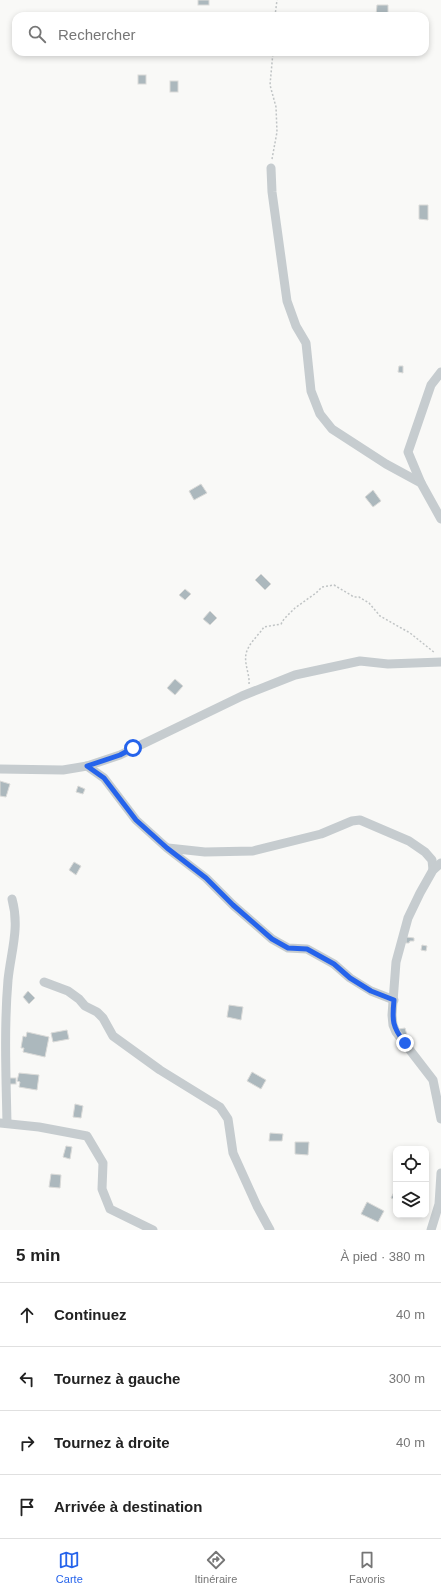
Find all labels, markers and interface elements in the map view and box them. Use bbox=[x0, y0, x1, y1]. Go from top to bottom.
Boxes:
search box bbox=[12, 12, 429, 56]
icon: search bbox=[26, 23, 48, 45]
text: Rechercher bbox=[58, 26, 136, 43]
route start bbox=[124, 739, 142, 757]
route end bbox=[396, 1034, 414, 1052]
map controls bbox=[393, 1146, 429, 1218]
button: locate bbox=[393, 1146, 429, 1182]
button: layers bbox=[393, 1182, 429, 1218]
text: 5 min bbox=[16, 1246, 60, 1265]
text: À pied · 380 m bbox=[340, 1249, 425, 1264]
icon: ahead bbox=[16, 1304, 38, 1326]
text: Continuez bbox=[54, 1306, 127, 1323]
text: 40 m bbox=[396, 1307, 425, 1322]
icon: left bbox=[16, 1368, 38, 1390]
text: Tournez à gauche bbox=[54, 1370, 180, 1387]
text: 300 m bbox=[389, 1371, 425, 1386]
icon: right bbox=[16, 1432, 38, 1454]
text: Tournez à droite bbox=[54, 1434, 170, 1451]
text: 40 m bbox=[396, 1435, 425, 1450]
icon: arrive bbox=[16, 1496, 38, 1518]
text: Arrivée à destination bbox=[54, 1498, 202, 1515]
tab: Carte bbox=[56, 1549, 83, 1585]
tab: Itinéraire bbox=[195, 1549, 237, 1585]
tab: Favoris bbox=[349, 1549, 385, 1585]

